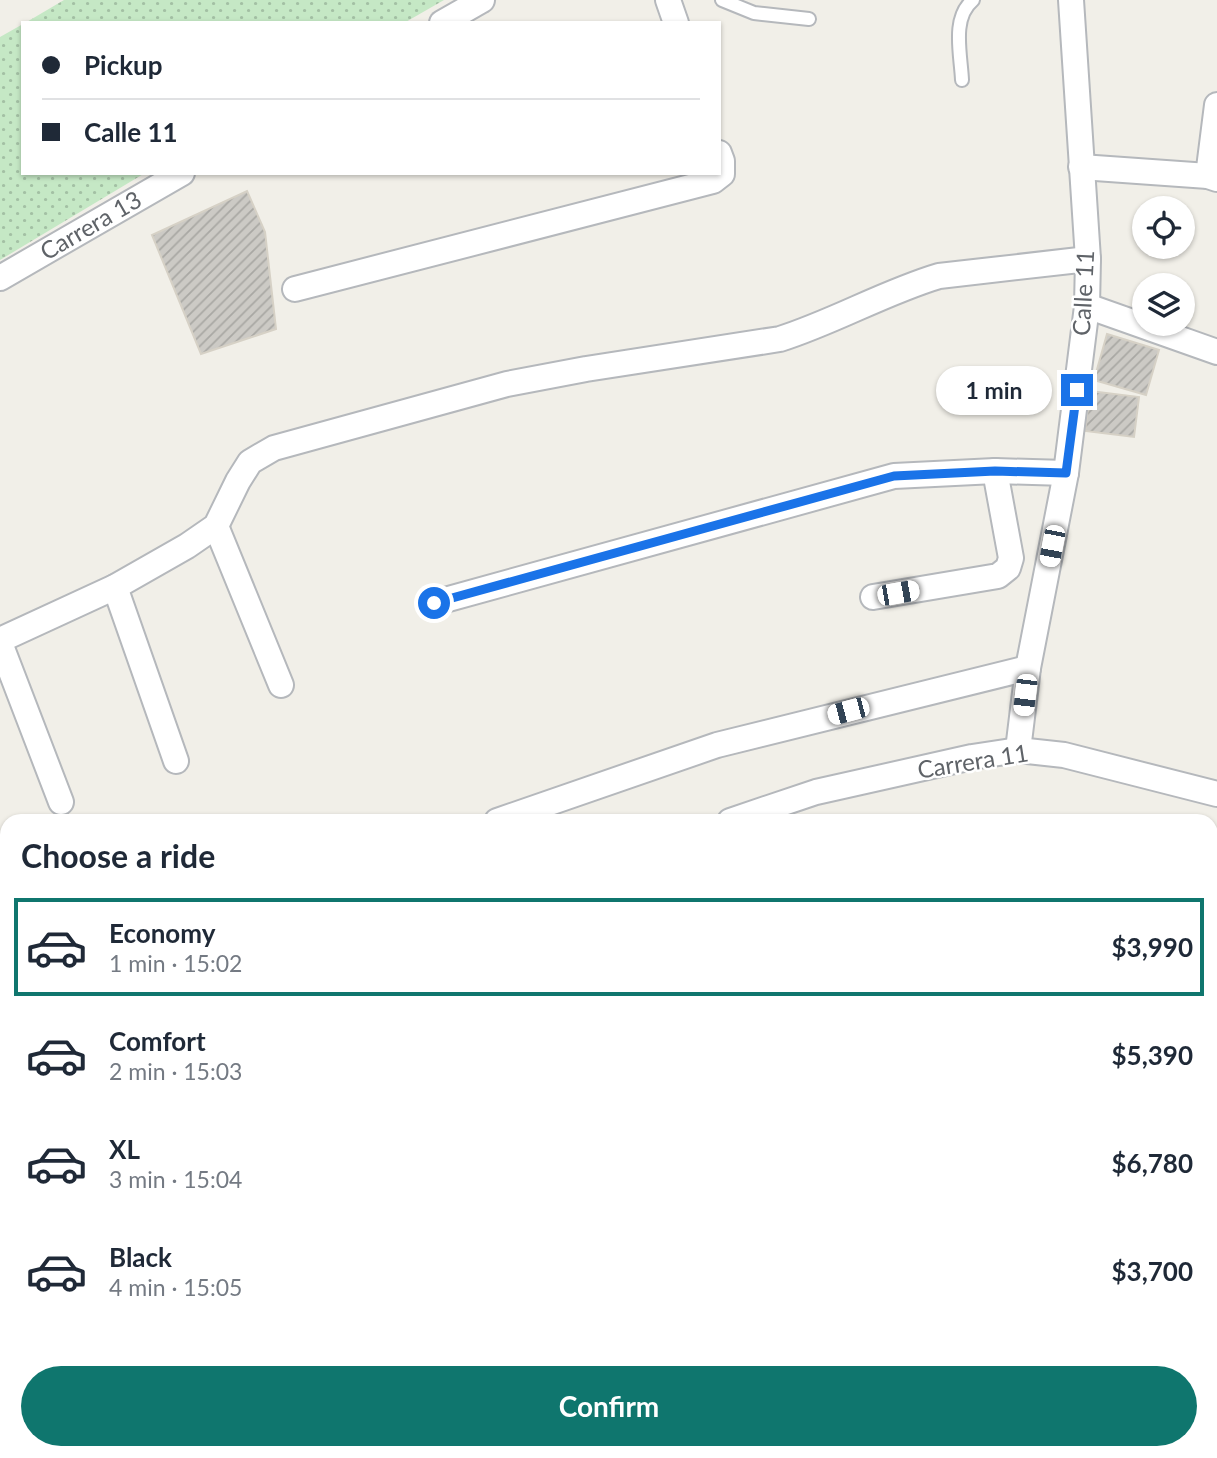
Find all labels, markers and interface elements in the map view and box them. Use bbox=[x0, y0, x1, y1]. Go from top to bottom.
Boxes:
text: Pickup bbox=[84, 49, 163, 81]
text: Calle 11 bbox=[84, 116, 178, 148]
street label: Carrera 13 bbox=[34, 184, 146, 265]
map controls bbox=[1132, 196, 1195, 336]
button: locate bbox=[1132, 196, 1195, 259]
street label: Calle 11 bbox=[1066, 249, 1099, 337]
button: layers bbox=[1132, 273, 1195, 336]
callout: 1 min bbox=[937, 366, 1052, 414]
route end bbox=[1061, 374, 1093, 406]
text: 1 min bbox=[965, 376, 1023, 404]
car bbox=[1038, 523, 1067, 569]
car bbox=[876, 579, 921, 607]
route start bbox=[418, 587, 450, 619]
car bbox=[1013, 673, 1038, 717]
car bbox=[825, 695, 872, 727]
street label: Carrera 11 bbox=[915, 737, 1030, 784]
text: Choose a ride bbox=[21, 836, 215, 875]
icon: car bbox=[25, 916, 88, 979]
text: Economy bbox=[109, 917, 215, 949]
text: $3,990 bbox=[1112, 931, 1193, 963]
text: 1 min · 15:02 bbox=[109, 949, 242, 977]
icon: car bbox=[25, 1024, 88, 1087]
text: Comfort bbox=[109, 1025, 206, 1057]
text: $5,390 bbox=[1112, 1039, 1193, 1071]
text: 2 min · 15:03 bbox=[109, 1057, 242, 1085]
icon: car bbox=[25, 1132, 88, 1195]
text: XL bbox=[109, 1133, 140, 1165]
text: $6,780 bbox=[1112, 1147, 1193, 1179]
text: 3 min · 15:04 bbox=[109, 1165, 242, 1193]
icon: car bbox=[25, 1240, 88, 1303]
text: Black bbox=[109, 1241, 172, 1273]
text: $3,700 bbox=[1112, 1255, 1193, 1287]
text: 4 min · 15:05 bbox=[109, 1273, 242, 1301]
button: Confirm bbox=[21, 1366, 1197, 1446]

